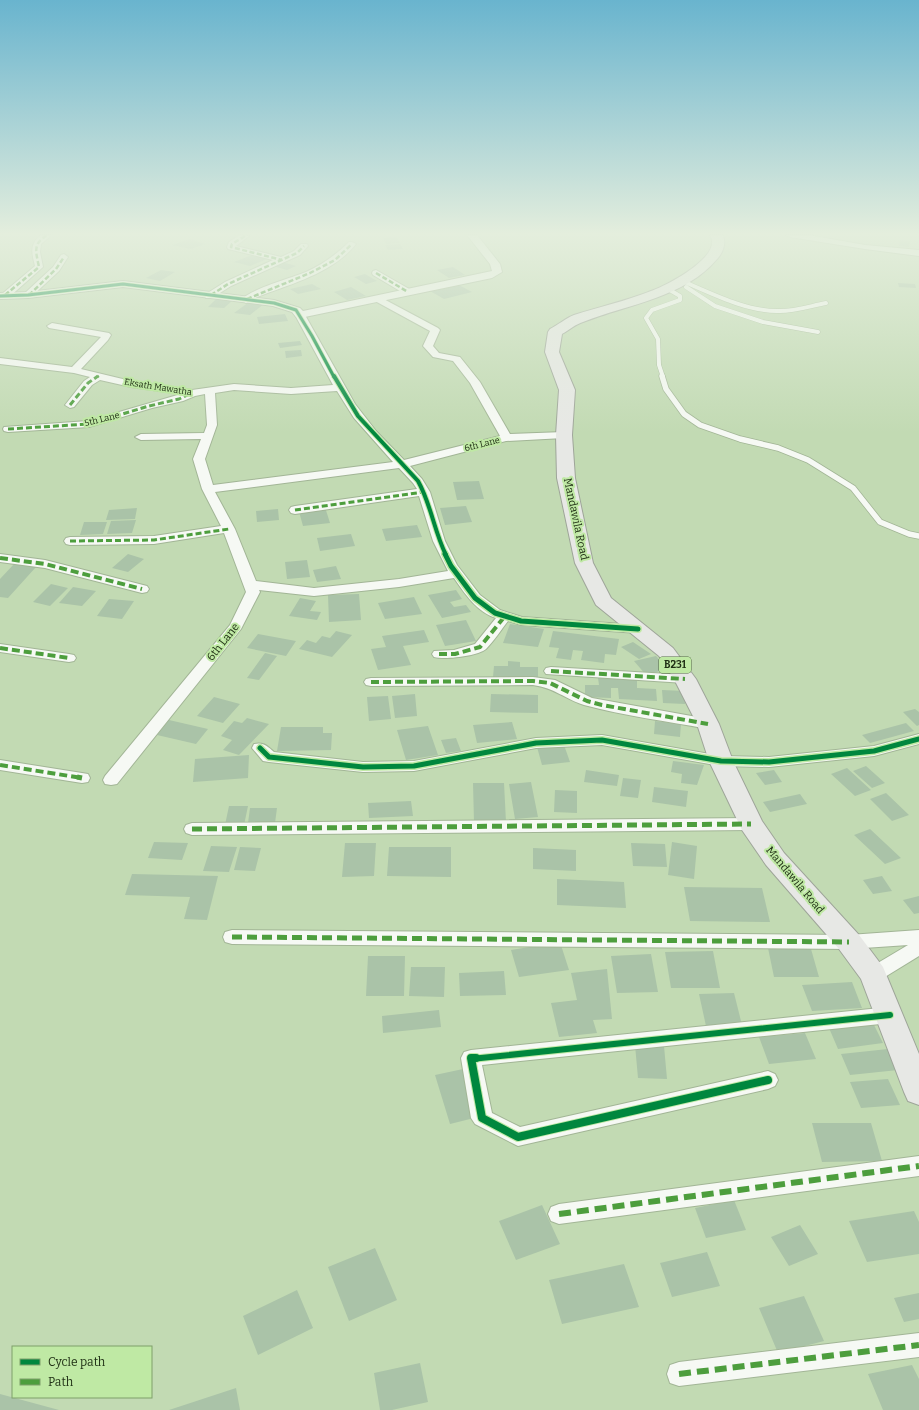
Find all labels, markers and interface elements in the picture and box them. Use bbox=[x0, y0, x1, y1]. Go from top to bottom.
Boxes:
street label: Eksath Mawatha bbox=[123, 377, 193, 397]
street label: 5th Lane bbox=[83, 410, 121, 428]
street label: 6th Lane bbox=[463, 435, 501, 453]
street label: Mandawila Road bbox=[561, 477, 591, 562]
street label: 6th Lane bbox=[204, 621, 242, 663]
road number: B231 bbox=[659, 657, 691, 673]
street label: Mandawila Road bbox=[763, 844, 827, 917]
legend bbox=[12, 1346, 152, 1398]
text: Cycle path bbox=[48, 1355, 106, 1369]
text: Path bbox=[48, 1375, 74, 1389]

